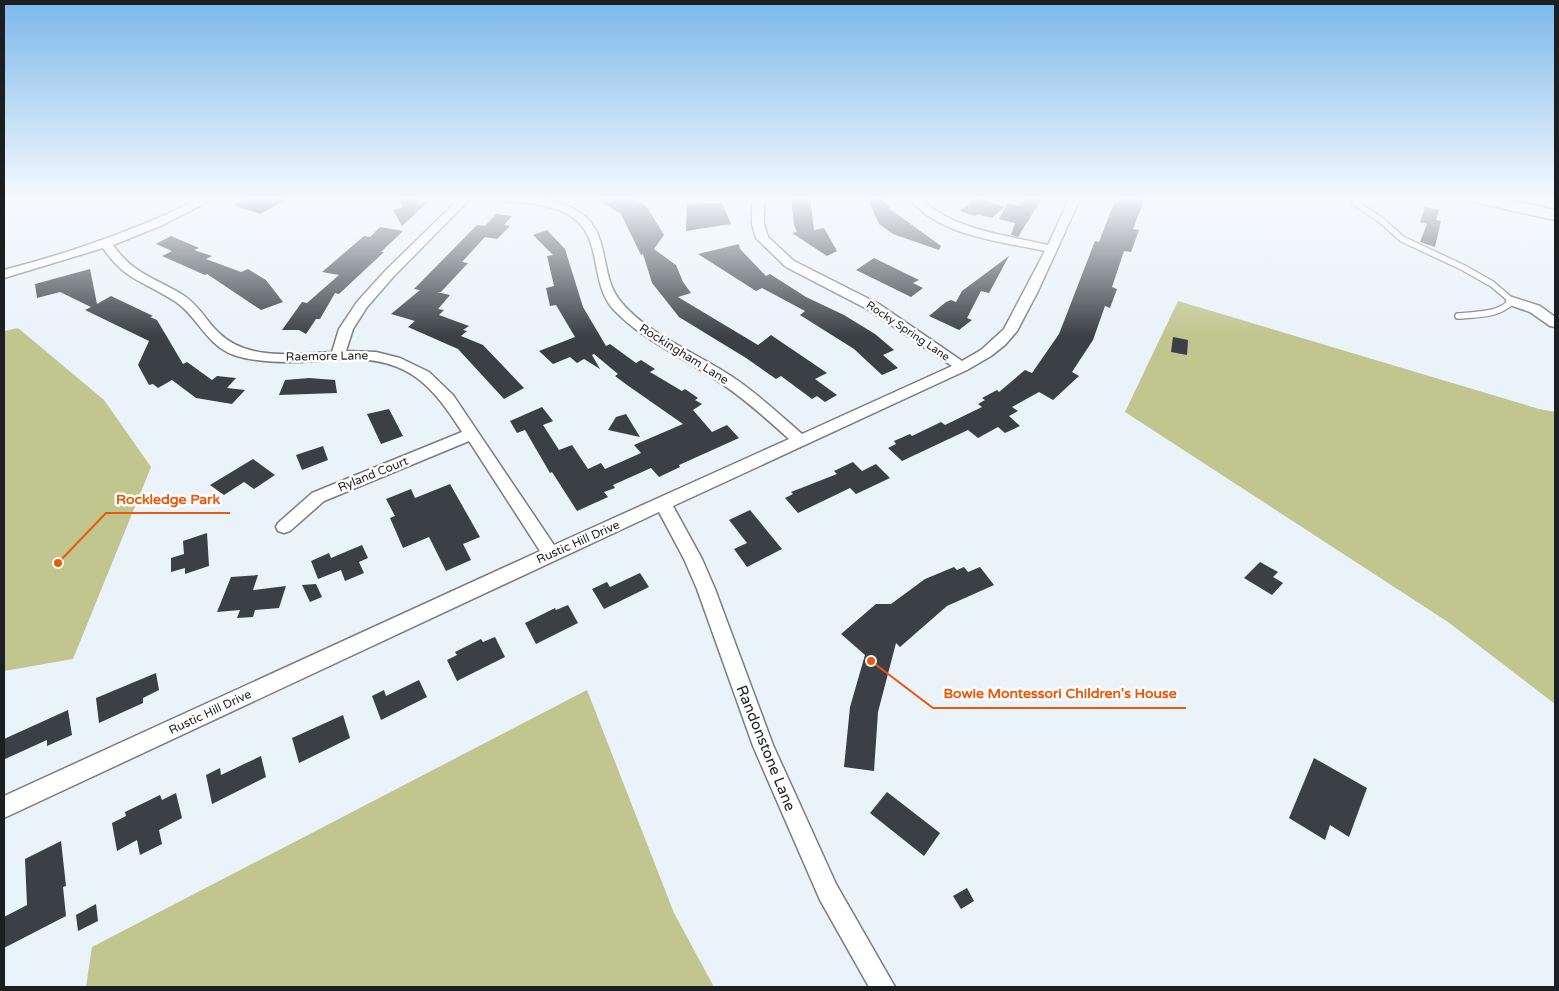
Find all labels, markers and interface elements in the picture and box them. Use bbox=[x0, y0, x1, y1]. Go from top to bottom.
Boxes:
street label: Rocky Spring Lane bbox=[864, 298, 952, 364]
street label: Rockingham Lane bbox=[637, 321, 731, 387]
street label: Raemore Lane bbox=[286, 348, 369, 364]
street label: Ryland Court bbox=[336, 453, 411, 494]
callout: Rockledge Park bbox=[106, 484, 230, 513]
text: Rockledge Park bbox=[116, 491, 220, 508]
street label: Rustic Hill Drive bbox=[534, 517, 622, 567]
callout: Bowie Montessori Children's House bbox=[933, 679, 1186, 708]
street label: Randonstone Lane bbox=[733, 682, 799, 814]
text: Bowie Montessori Children's House bbox=[943, 685, 1177, 702]
street label: Rustic Hill Drive bbox=[167, 687, 254, 737]

